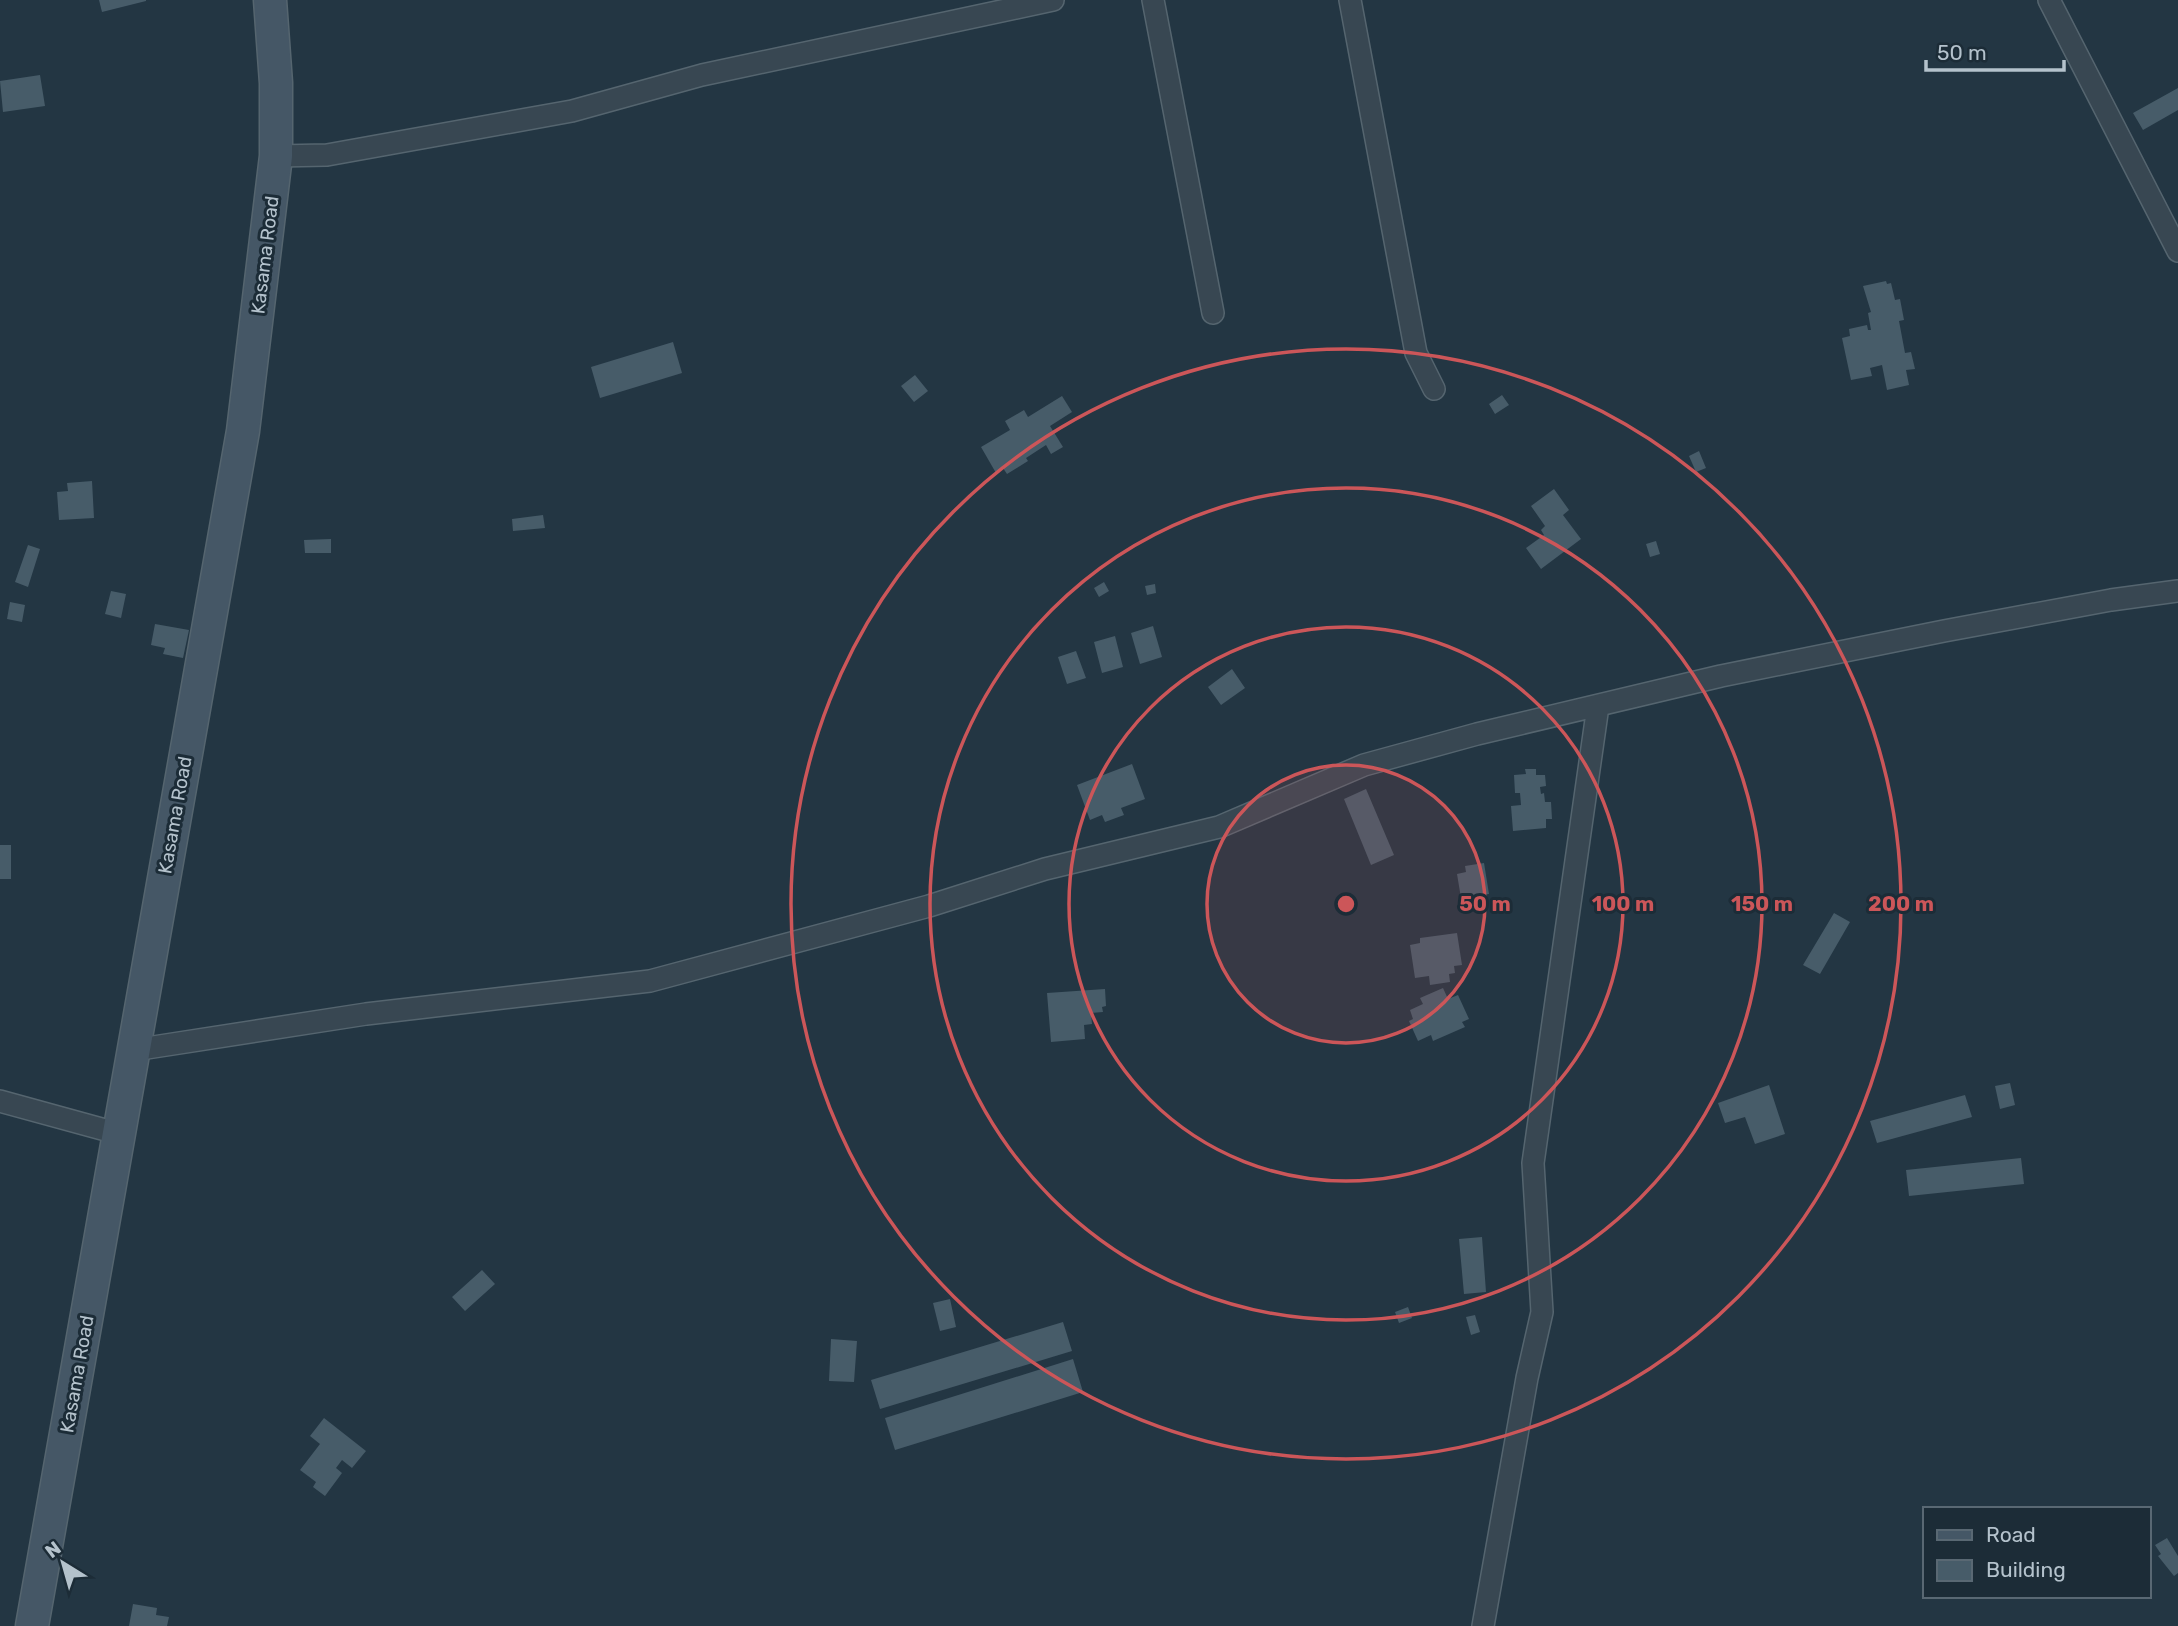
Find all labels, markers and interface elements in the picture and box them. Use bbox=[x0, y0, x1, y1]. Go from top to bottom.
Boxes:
scale bar bbox=[1926, 28, 2064, 72]
text: 50 m bbox=[1937, 40, 1987, 65]
street label: Kasama Road bbox=[246, 195, 284, 315]
street label: Kasama Road bbox=[153, 754, 197, 876]
text: 50 m bbox=[1459, 891, 1511, 916]
text: 100 m bbox=[1592, 891, 1654, 916]
text: 150 m bbox=[1731, 891, 1793, 916]
text: 200 m bbox=[1868, 891, 1934, 916]
centre of rings bbox=[1334, 892, 1358, 916]
street label: Kasama Road bbox=[55, 1313, 99, 1435]
legend bbox=[1923, 1507, 2150, 1598]
text: Road bbox=[1986, 1522, 2036, 1547]
north arrow bbox=[28, 1528, 98, 1598]
text: N bbox=[41, 1537, 65, 1563]
text: Building bbox=[1986, 1557, 2066, 1582]

